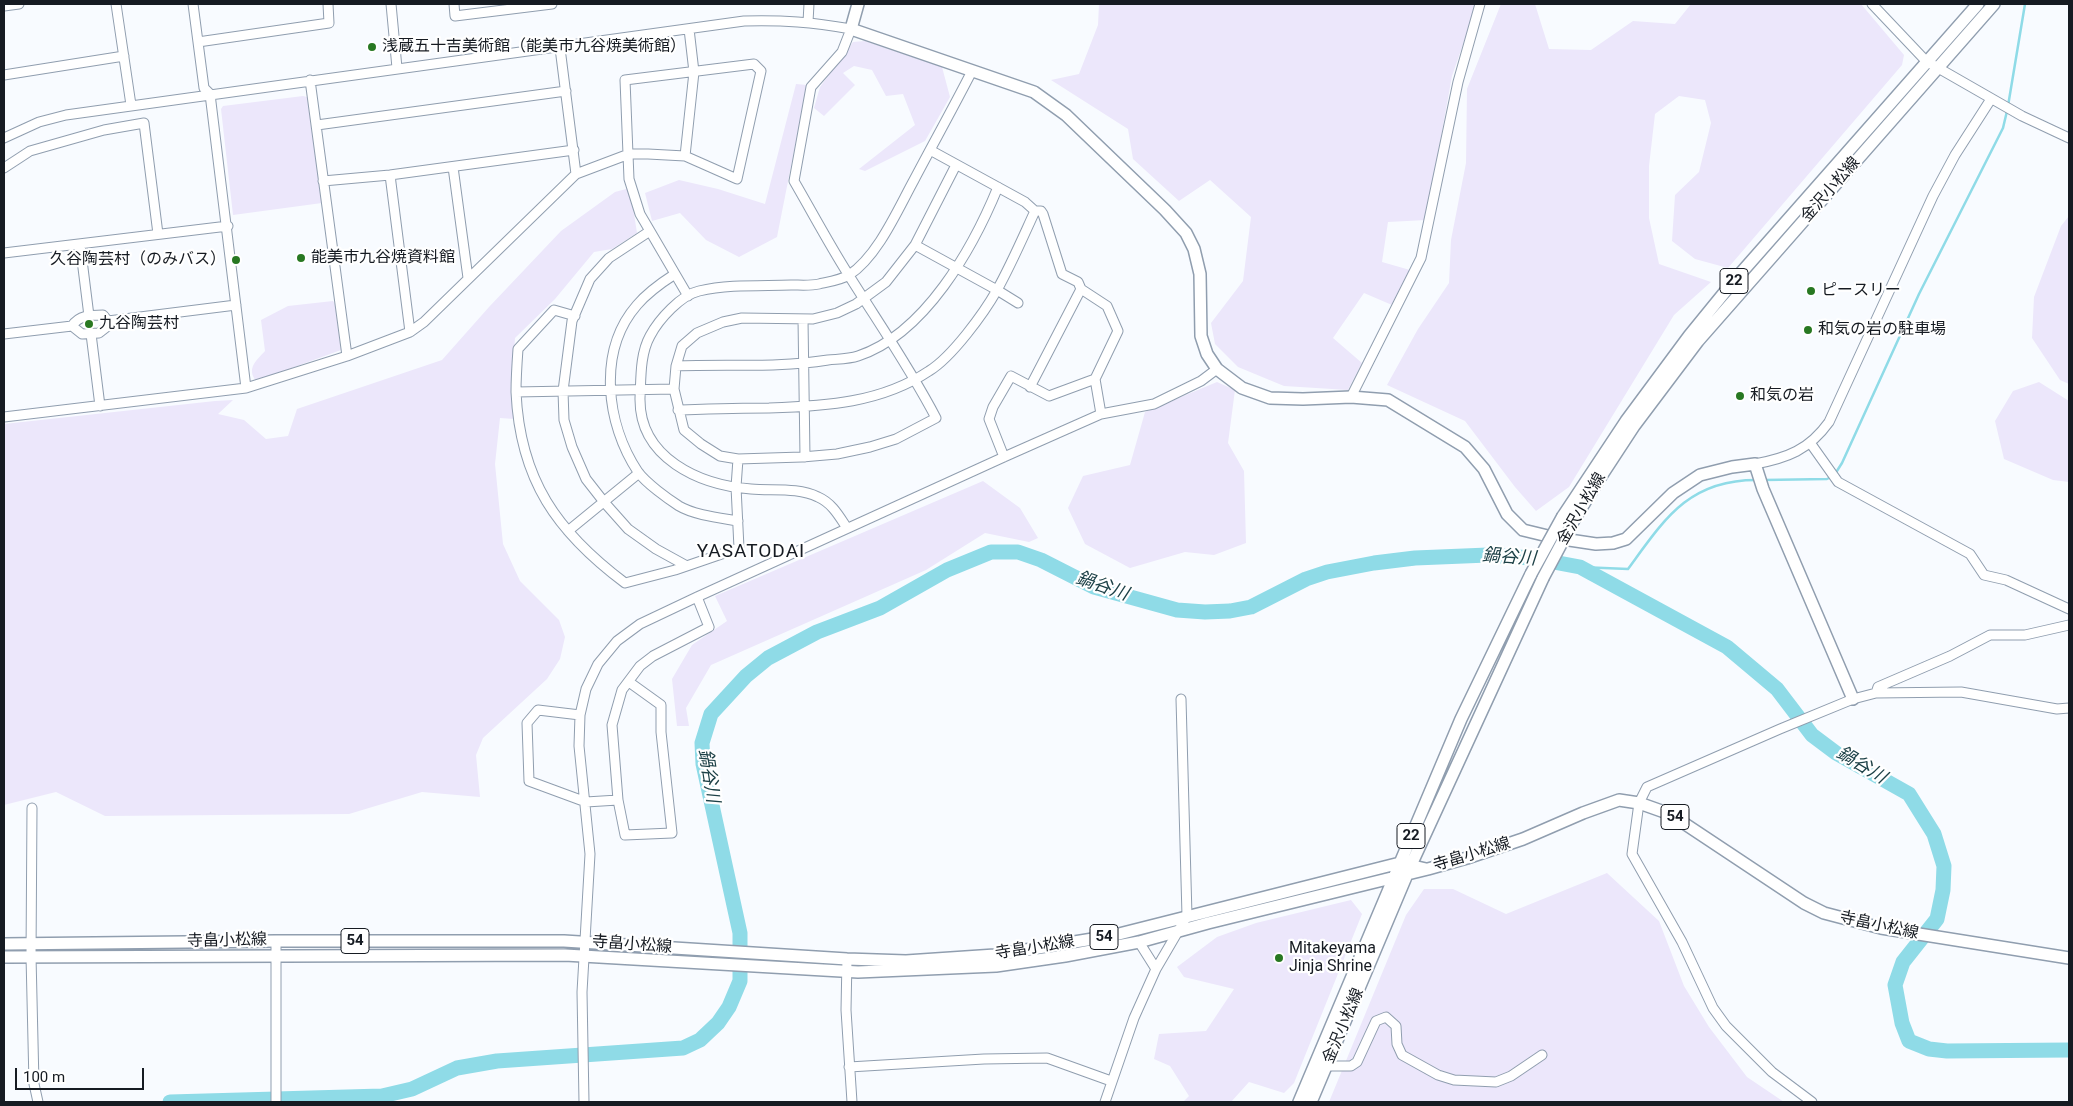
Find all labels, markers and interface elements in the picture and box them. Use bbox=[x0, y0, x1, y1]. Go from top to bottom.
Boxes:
place label: 浅蔵五十吉美術館（能美市九谷焼美術館） bbox=[382, 37, 686, 57]
marker: 浅蔵五十吉美術館（能美市九谷焼美術館） bbox=[366, 41, 378, 53]
street label: 金沢小松線 bbox=[1798, 154, 1864, 226]
place label: 能美市九谷焼資料館 bbox=[311, 248, 455, 268]
place label: 久谷陶芸村（のみバス） bbox=[50, 250, 226, 270]
marker: 能美市九谷焼資料館 bbox=[295, 252, 307, 264]
marker: 久谷陶芸村（のみバス） bbox=[230, 254, 242, 266]
road number: 22 bbox=[1720, 268, 1748, 294]
place label: ピースリー bbox=[1821, 281, 1901, 301]
marker: ピースリー bbox=[1805, 285, 1817, 297]
place label: 九谷陶芸村 bbox=[99, 314, 179, 334]
marker: 九谷陶芸村 bbox=[83, 318, 95, 330]
place label: 和気の岩の駐車場 bbox=[1818, 320, 1946, 340]
marker: 和気の岩の駐車場 bbox=[1802, 324, 1814, 336]
place label: 和気の岩 bbox=[1750, 386, 1814, 406]
marker: 和気の岩 bbox=[1734, 390, 1746, 402]
street label: 金沢小松線 bbox=[1554, 470, 1610, 548]
district label: YASATODAI bbox=[696, 541, 806, 563]
water label: 鍋谷川 bbox=[1481, 545, 1537, 571]
water label: 鍋谷川 bbox=[1073, 568, 1131, 606]
water label: 鍋谷川 bbox=[1832, 743, 1890, 789]
water label: 鍋谷川 bbox=[693, 748, 723, 804]
road number: 54 bbox=[1661, 804, 1689, 830]
road number: 22 bbox=[1397, 824, 1425, 848]
street label: 寺畠小松線 bbox=[1431, 834, 1513, 876]
street label: 寺畠小松線 bbox=[1838, 908, 1920, 944]
road number: 54 bbox=[1090, 924, 1118, 950]
road number: 54 bbox=[341, 928, 369, 954]
street label: 寺畠小松線 bbox=[187, 931, 267, 951]
street label: 寺畠小松線 bbox=[994, 932, 1076, 964]
street label: 寺畠小松線 bbox=[591, 933, 673, 957]
place label: Mitakeyama Jinja Shrine bbox=[1289, 939, 1376, 977]
marker: Mitakeyama Jinja Shrine bbox=[1273, 952, 1285, 964]
street label: 金沢小松線 bbox=[1320, 985, 1368, 1067]
scale bar bbox=[18, 1058, 146, 1090]
text: 100 m bbox=[23, 1068, 65, 1086]

